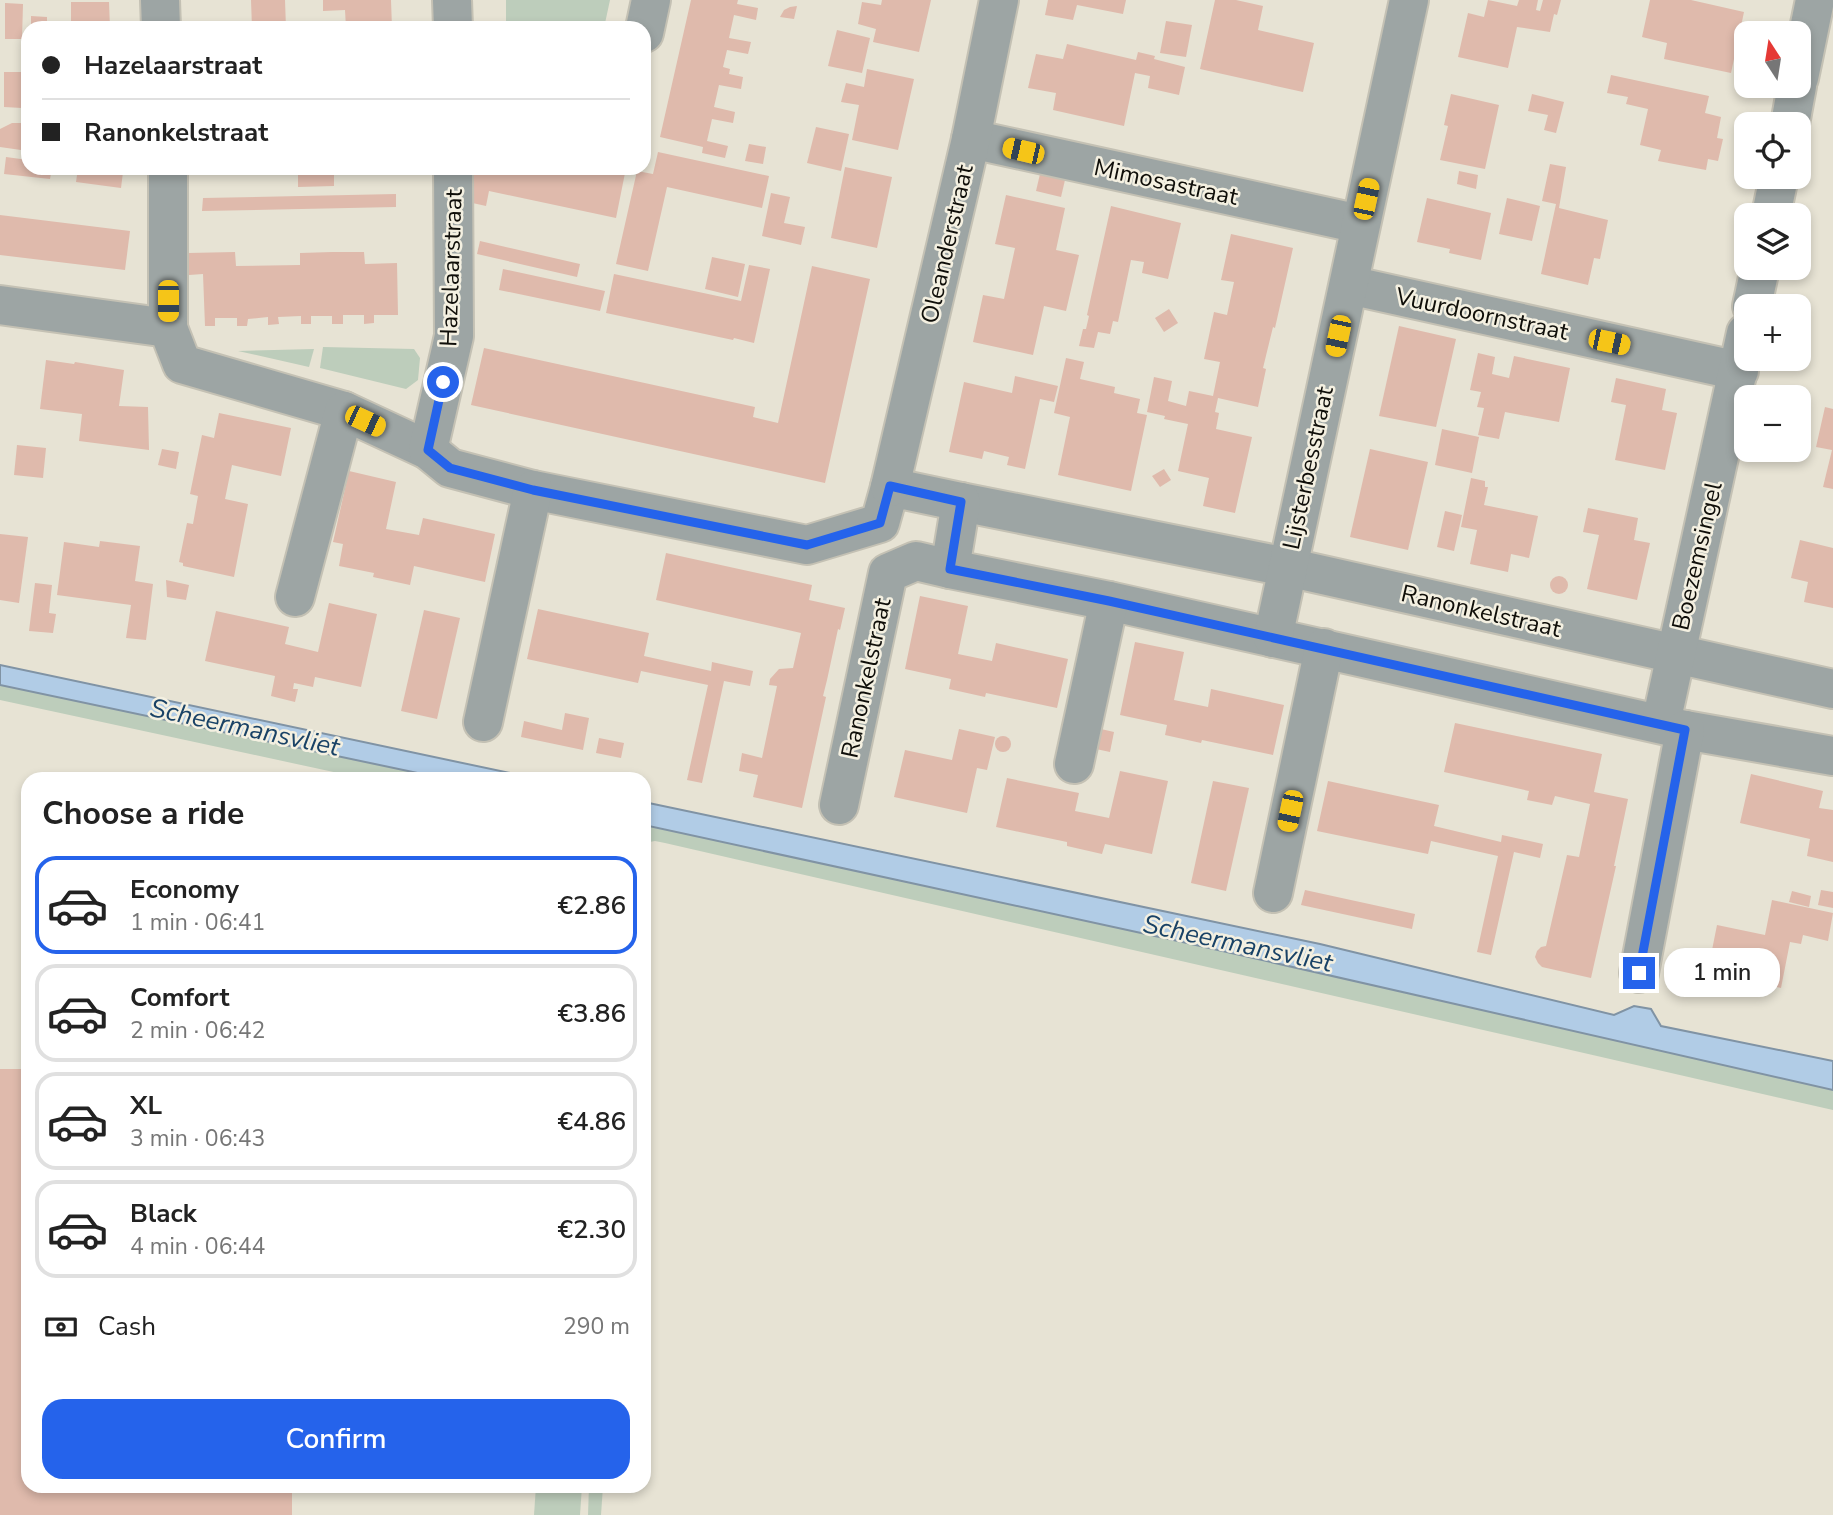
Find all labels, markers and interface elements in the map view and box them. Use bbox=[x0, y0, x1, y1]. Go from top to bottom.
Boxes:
north arrow bbox=[1734, 21, 1811, 98]
map controls bbox=[1734, 21, 1811, 462]
text: Hazelaarstraat bbox=[84, 48, 262, 83]
button: locate bbox=[1734, 112, 1811, 189]
text: Ranonkelstraat bbox=[84, 115, 268, 150]
car bbox=[1001, 136, 1046, 166]
street label: Mimosastraat bbox=[1091, 151, 1241, 213]
street label: Oleanderstraat bbox=[913, 161, 981, 326]
car bbox=[1352, 176, 1381, 222]
street label: Hazelaarstraat bbox=[432, 188, 470, 347]
button: layers bbox=[1734, 203, 1811, 280]
car bbox=[158, 280, 179, 322]
street label: Vuurdoornstraat bbox=[1392, 280, 1572, 348]
button: + bbox=[1734, 294, 1811, 371]
car bbox=[1324, 313, 1353, 359]
car bbox=[1587, 327, 1632, 357]
route start bbox=[427, 366, 459, 398]
street label: Lijsterbesstraat bbox=[1275, 383, 1341, 552]
button: − bbox=[1734, 385, 1811, 462]
car bbox=[342, 403, 389, 439]
street label: Boezemsingel bbox=[1664, 479, 1730, 633]
street label: Ranonkelstraat bbox=[1398, 577, 1565, 645]
street label: Ranonkelstraat bbox=[833, 594, 899, 761]
water label: Scheermansvliet bbox=[147, 690, 344, 765]
car bbox=[1276, 788, 1305, 834]
text: Choose a ride bbox=[42, 792, 244, 835]
text: Economy bbox=[130, 872, 239, 907]
icon: car bbox=[46, 874, 109, 937]
text: €2.86 bbox=[557, 888, 626, 923]
water label: Scheermansvliet bbox=[1140, 906, 1337, 981]
text: 1 min · 06:41 bbox=[130, 907, 265, 938]
callout: 1 min bbox=[1664, 948, 1779, 998]
route end bbox=[1623, 957, 1655, 989]
text: 1 min bbox=[1693, 957, 1751, 988]
text: Comfort bbox=[130, 980, 230, 1015]
icon: car bbox=[46, 982, 109, 1045]
text: €3.86 bbox=[557, 996, 626, 1031]
text: 2 min · 06:42 bbox=[130, 1015, 265, 1046]
text: XL bbox=[130, 1088, 162, 1123]
icon: car bbox=[46, 1090, 109, 1153]
text: €4.86 bbox=[557, 1104, 626, 1139]
text: 3 min · 06:43 bbox=[130, 1123, 265, 1154]
text: Black bbox=[130, 1196, 197, 1231]
icon: car bbox=[46, 1198, 109, 1261]
text: €2.30 bbox=[557, 1212, 626, 1247]
text: 4 min · 06:44 bbox=[130, 1231, 265, 1262]
icon: cash bbox=[42, 1308, 80, 1346]
text: Cash bbox=[98, 1309, 156, 1344]
text: 290 m bbox=[563, 1311, 630, 1342]
button: Confirm bbox=[42, 1399, 630, 1479]

